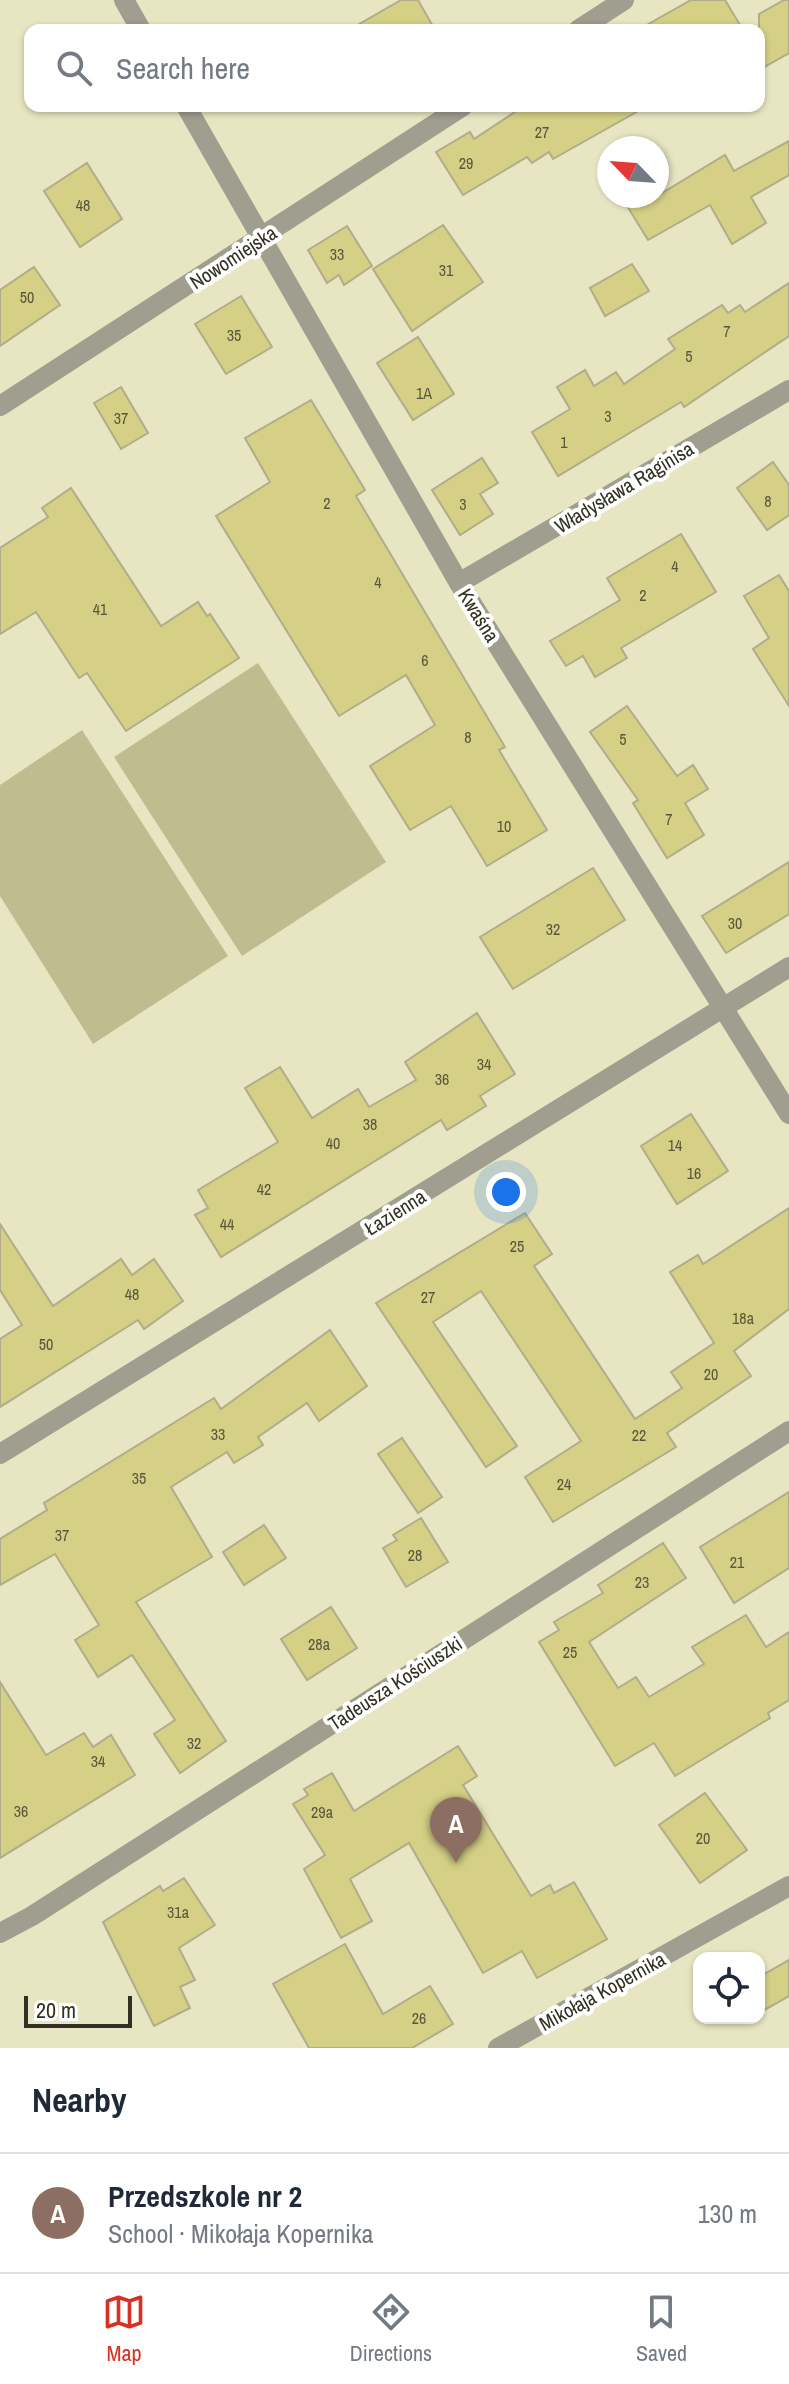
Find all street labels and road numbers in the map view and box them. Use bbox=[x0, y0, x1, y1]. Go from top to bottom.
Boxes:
street label: Nowomiejska bbox=[184, 219, 282, 295]
street label: Władysława Raginisa bbox=[549, 435, 699, 539]
street label: Kwaśna bbox=[452, 583, 506, 647]
street label: Łazienna bbox=[359, 1183, 431, 1241]
street label: Tadeusza Kościuszki bbox=[323, 1630, 467, 1736]
street label: Mikołaja Kopernika bbox=[534, 1945, 670, 2037]

